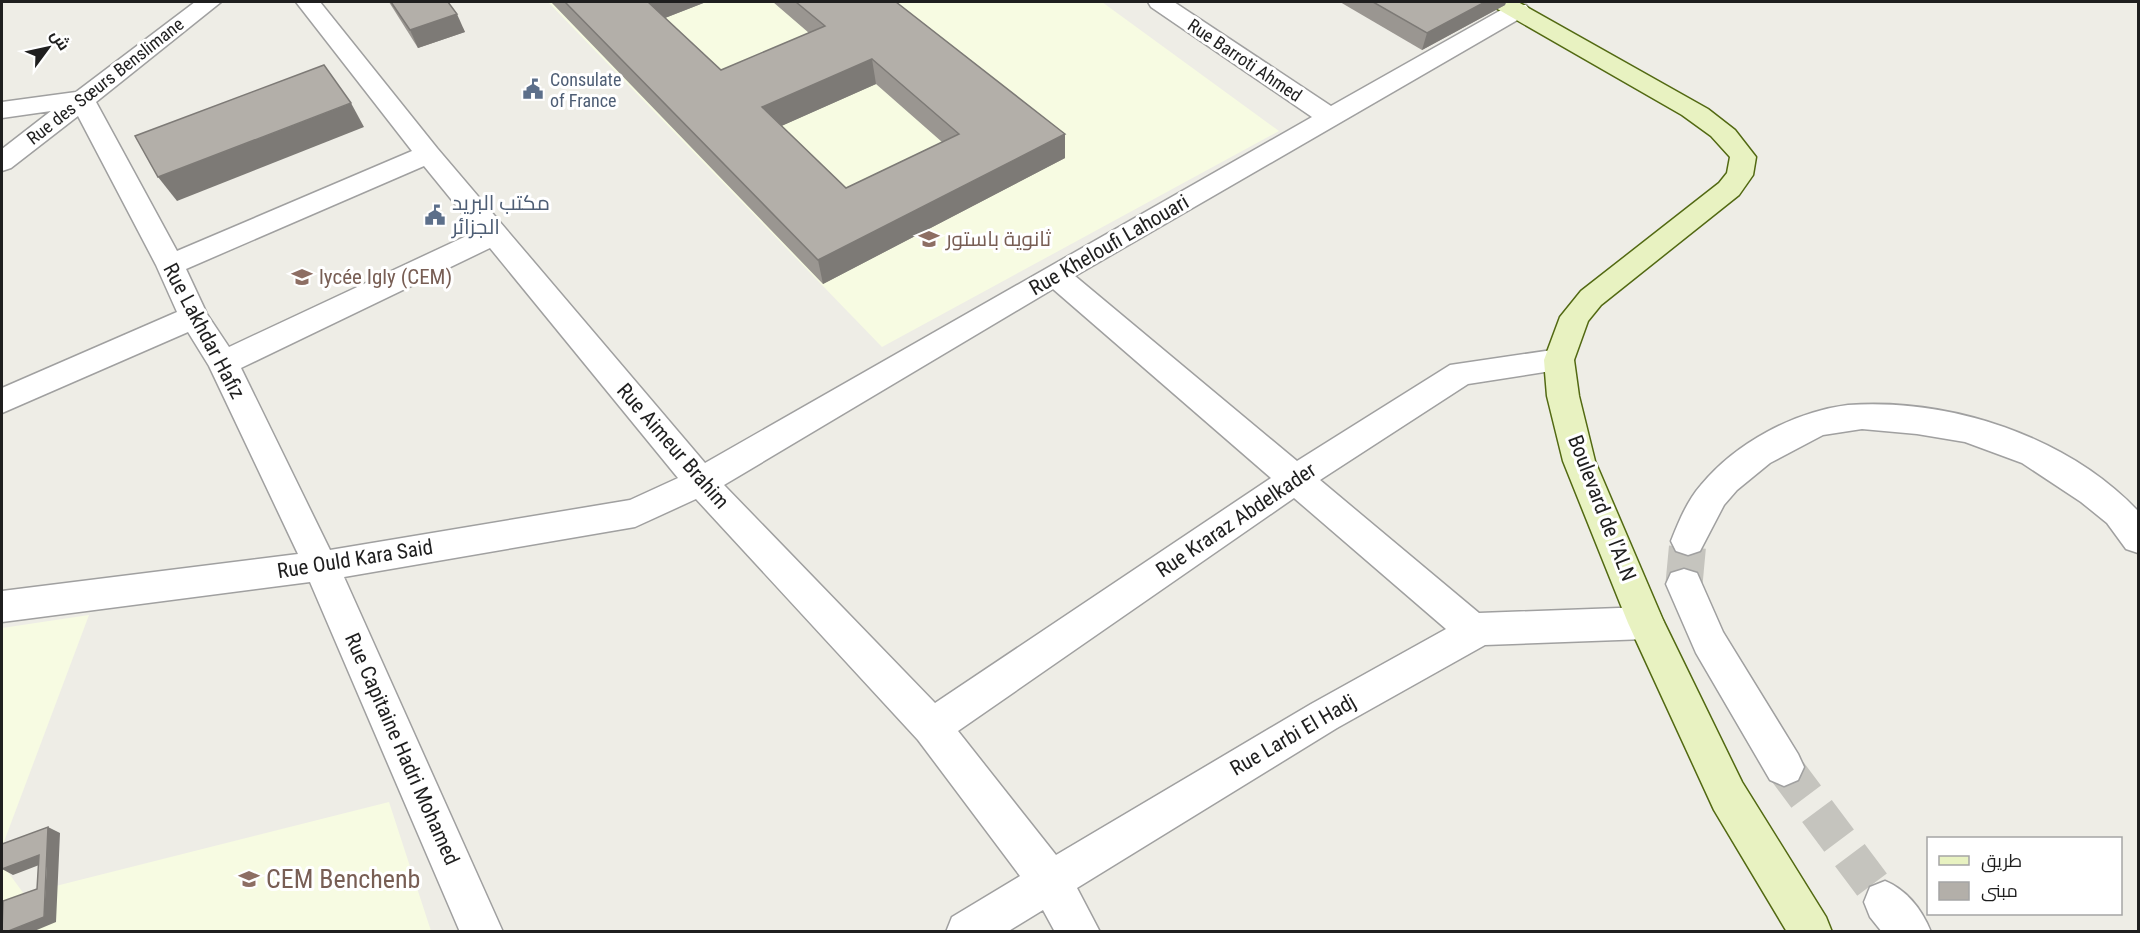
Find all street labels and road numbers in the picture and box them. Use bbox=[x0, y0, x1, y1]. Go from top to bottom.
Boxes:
street label: Rue des Sœurs Benslimane bbox=[22, 13, 188, 149]
street label: Rue Barroti Ahmed bbox=[1184, 14, 1306, 106]
street label: Rue Kheloufi Lahouari bbox=[1025, 190, 1193, 300]
street label: Rue Lakhdar Hafiz bbox=[158, 259, 250, 403]
street label: Rue Aimeur Brahim bbox=[612, 378, 734, 514]
street label: Boulevard de l'ALN bbox=[1563, 432, 1641, 584]
street label: Rue Kraraz Abdelkader bbox=[1152, 458, 1320, 582]
street label: Rue Ould Kara Said bbox=[275, 535, 435, 583]
street label: Rue Capitaine Hadri Mohamed bbox=[340, 629, 464, 869]
street label: Rue Larbi El Hadj bbox=[1226, 689, 1360, 781]

